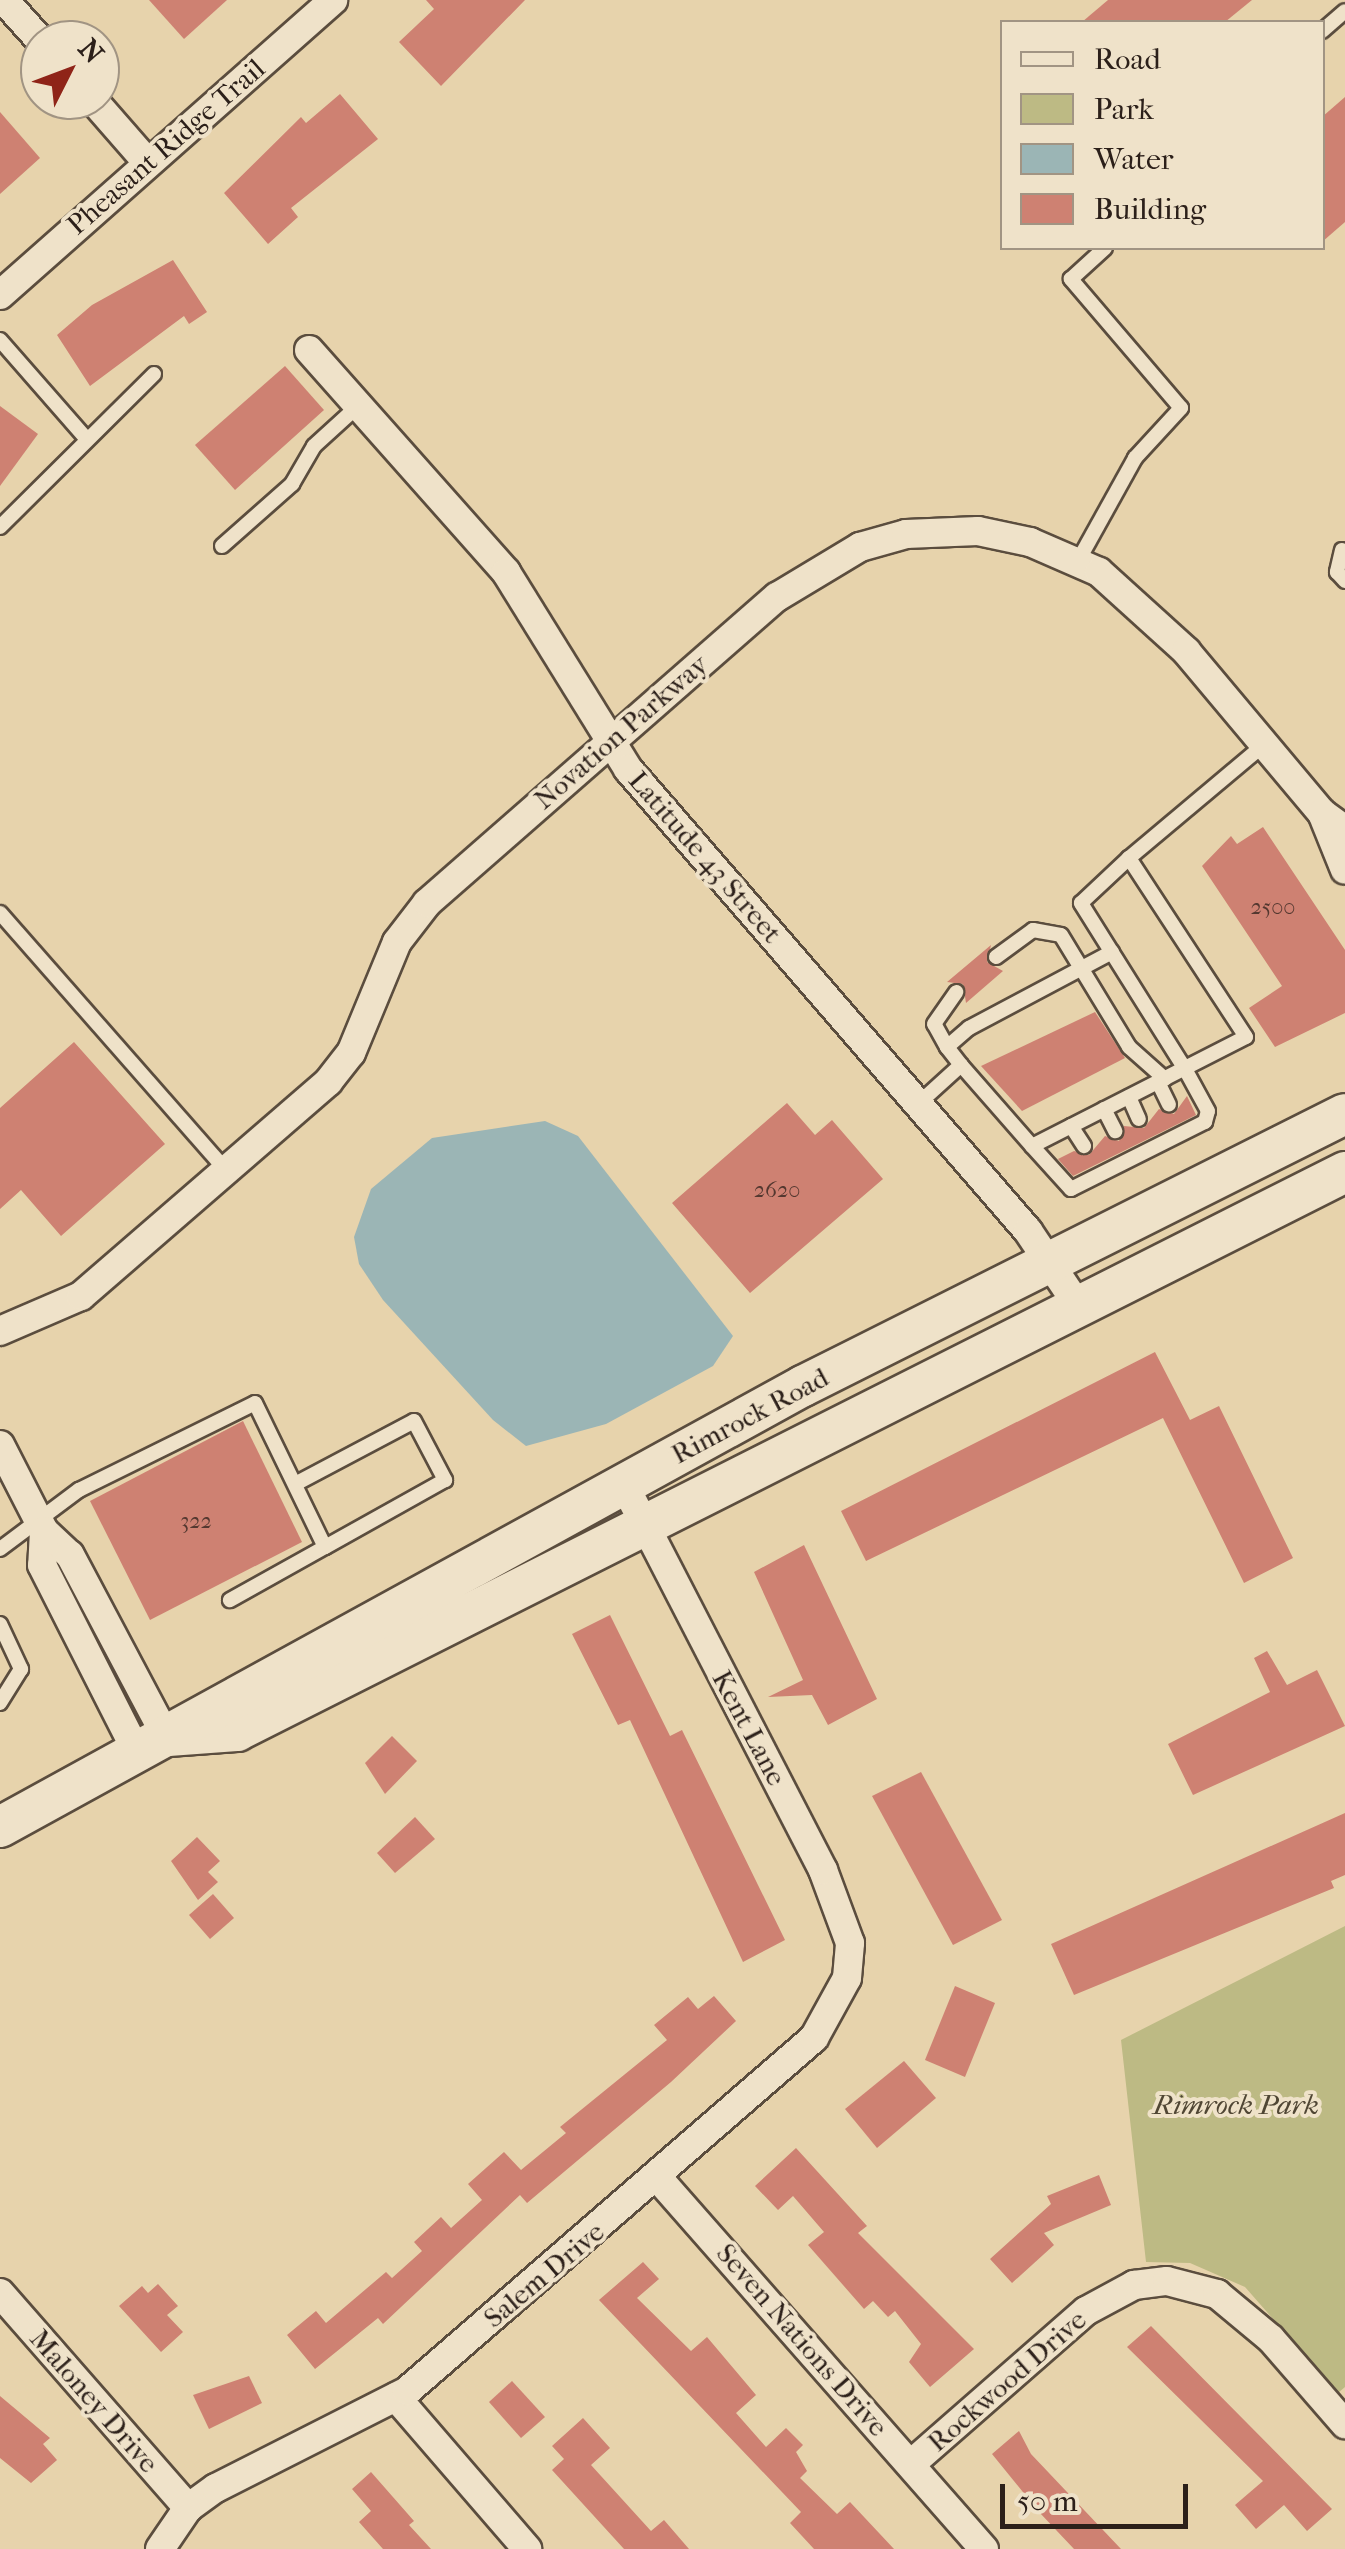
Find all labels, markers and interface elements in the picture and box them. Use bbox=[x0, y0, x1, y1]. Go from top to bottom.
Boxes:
north arrow bbox=[20, 20, 120, 120]
legend bbox=[1000, 20, 1325, 250]
text: N bbox=[72, 32, 111, 70]
text: Road bbox=[1094, 42, 1161, 77]
street label: Pheasant Ridge Trail bbox=[60, 52, 272, 242]
text: Park bbox=[1094, 92, 1154, 127]
text: Water bbox=[1094, 142, 1174, 177]
text: Building bbox=[1094, 192, 1206, 227]
street label: Novation Parkway bbox=[527, 647, 715, 817]
street label: Latitude 43 Street bbox=[621, 764, 789, 950]
house number: 2500 bbox=[1250, 895, 1296, 921]
house number: 2620 bbox=[754, 1178, 800, 1204]
street label: Rimrock Road bbox=[666, 1361, 834, 1471]
house number: 322 bbox=[180, 1509, 212, 1535]
street label: Kent Lane bbox=[705, 1665, 793, 1791]
park label: Rimrock Park bbox=[1153, 2088, 1319, 2122]
street label: Salem Drive bbox=[477, 2215, 611, 2335]
street label: Seven Nations Drive bbox=[709, 2237, 895, 2443]
street label: Rockwood Drive bbox=[921, 2303, 1093, 2459]
street label: Maloney Drive bbox=[23, 2322, 165, 2480]
scale bar bbox=[1005, 2464, 1192, 2526]
text: 50 m bbox=[1017, 2484, 1078, 2519]

